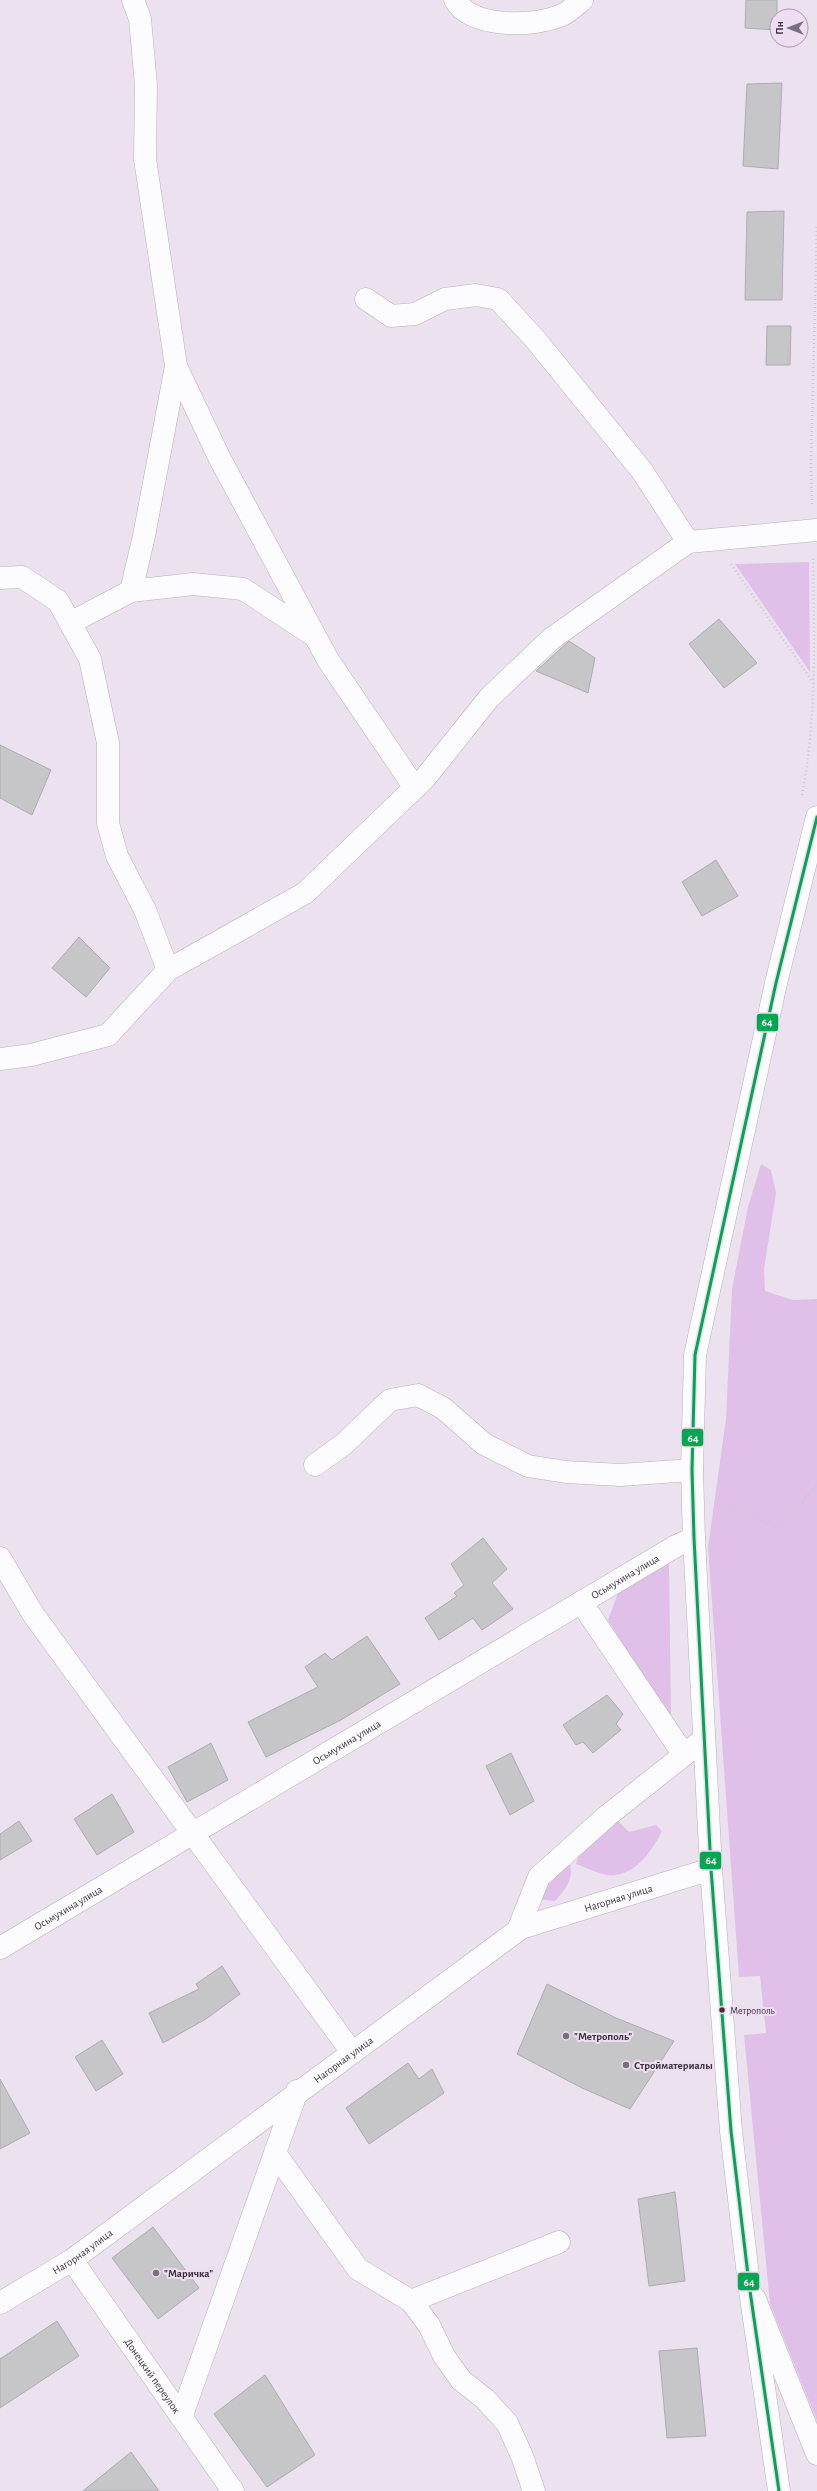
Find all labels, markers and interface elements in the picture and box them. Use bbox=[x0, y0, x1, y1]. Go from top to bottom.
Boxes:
north arrow bbox=[769, 8, 809, 48]
text: Пн bbox=[774, 21, 785, 35]
line badge: 64 bbox=[756, 1013, 779, 1032]
text: 64 bbox=[762, 1017, 773, 1028]
line badge: 64 bbox=[681, 1428, 704, 1447]
text: 64 bbox=[688, 1433, 699, 1444]
street label: Осьмухина улица bbox=[589, 1552, 661, 1601]
street label: Осьмухина улица bbox=[311, 1718, 383, 1767]
line badge: 64 bbox=[699, 1851, 722, 1870]
text: 64 bbox=[706, 1855, 717, 1866]
street label: Нагорная улица bbox=[583, 1883, 654, 1914]
street label: Осьмухина улица bbox=[32, 1884, 104, 1933]
marker: Метрополь bbox=[717, 2005, 727, 2015]
place label: Метрополь bbox=[730, 2006, 776, 2016]
marker: "Метрополь" bbox=[561, 2031, 571, 2041]
place label: "Метрополь" bbox=[574, 2031, 632, 2042]
street label: Нагорная улица bbox=[312, 2034, 375, 2085]
marker: Стройматериалы bbox=[621, 2060, 631, 2070]
place label: Стройматериалы bbox=[634, 2060, 713, 2071]
street label: Нагорная улица bbox=[50, 2227, 115, 2277]
marker: "Маричка" bbox=[151, 2268, 161, 2278]
place label: "Маричка" bbox=[164, 2268, 213, 2279]
line badge: 64 bbox=[737, 2272, 760, 2291]
text: 64 bbox=[744, 2277, 755, 2288]
street label: Донецкий переулок bbox=[122, 2336, 182, 2416]

